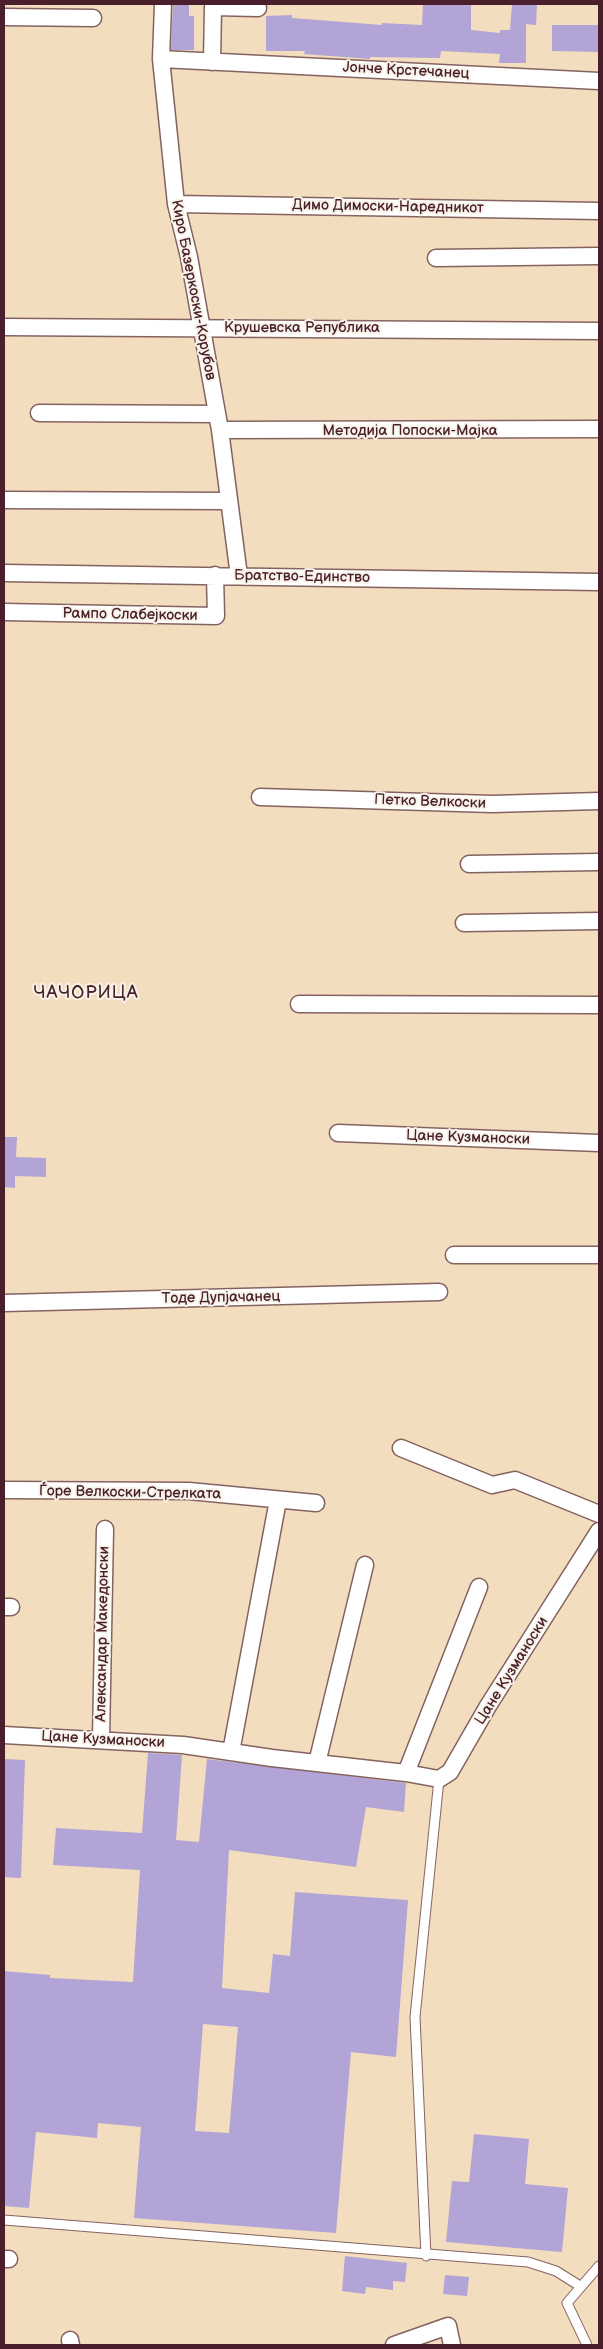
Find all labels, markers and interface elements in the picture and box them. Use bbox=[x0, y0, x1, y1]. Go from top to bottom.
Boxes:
street label: Јонче Крстечанец bbox=[342, 59, 470, 83]
street label: Димо Димоски-Наредникот bbox=[292, 196, 484, 218]
street label: Киро Базеркоски-Корубов bbox=[167, 198, 219, 382]
street label: Крушевска Република bbox=[224, 319, 380, 337]
street label: Методија Попоски-Мајка bbox=[322, 422, 498, 440]
street label: Братство-Единство bbox=[234, 567, 370, 587]
street label: Рампо Слабејкоски bbox=[62, 605, 198, 625]
street label: Петко Велкоски bbox=[374, 791, 486, 813]
district label: ЧАЧОРИЦА bbox=[32, 982, 140, 1004]
street label: Цане Кузманоски bbox=[406, 1127, 530, 1149]
street label: Тоде Дупјачанец bbox=[162, 1288, 280, 1308]
street label: Ѓоре Велкоски-Стрелката bbox=[39, 1482, 221, 1504]
street label: Александар Македонски bbox=[92, 1546, 114, 1722]
street label: Цане Кузманоски bbox=[472, 1614, 552, 1728]
street label: Цане Кузманоски bbox=[41, 1728, 165, 1752]

